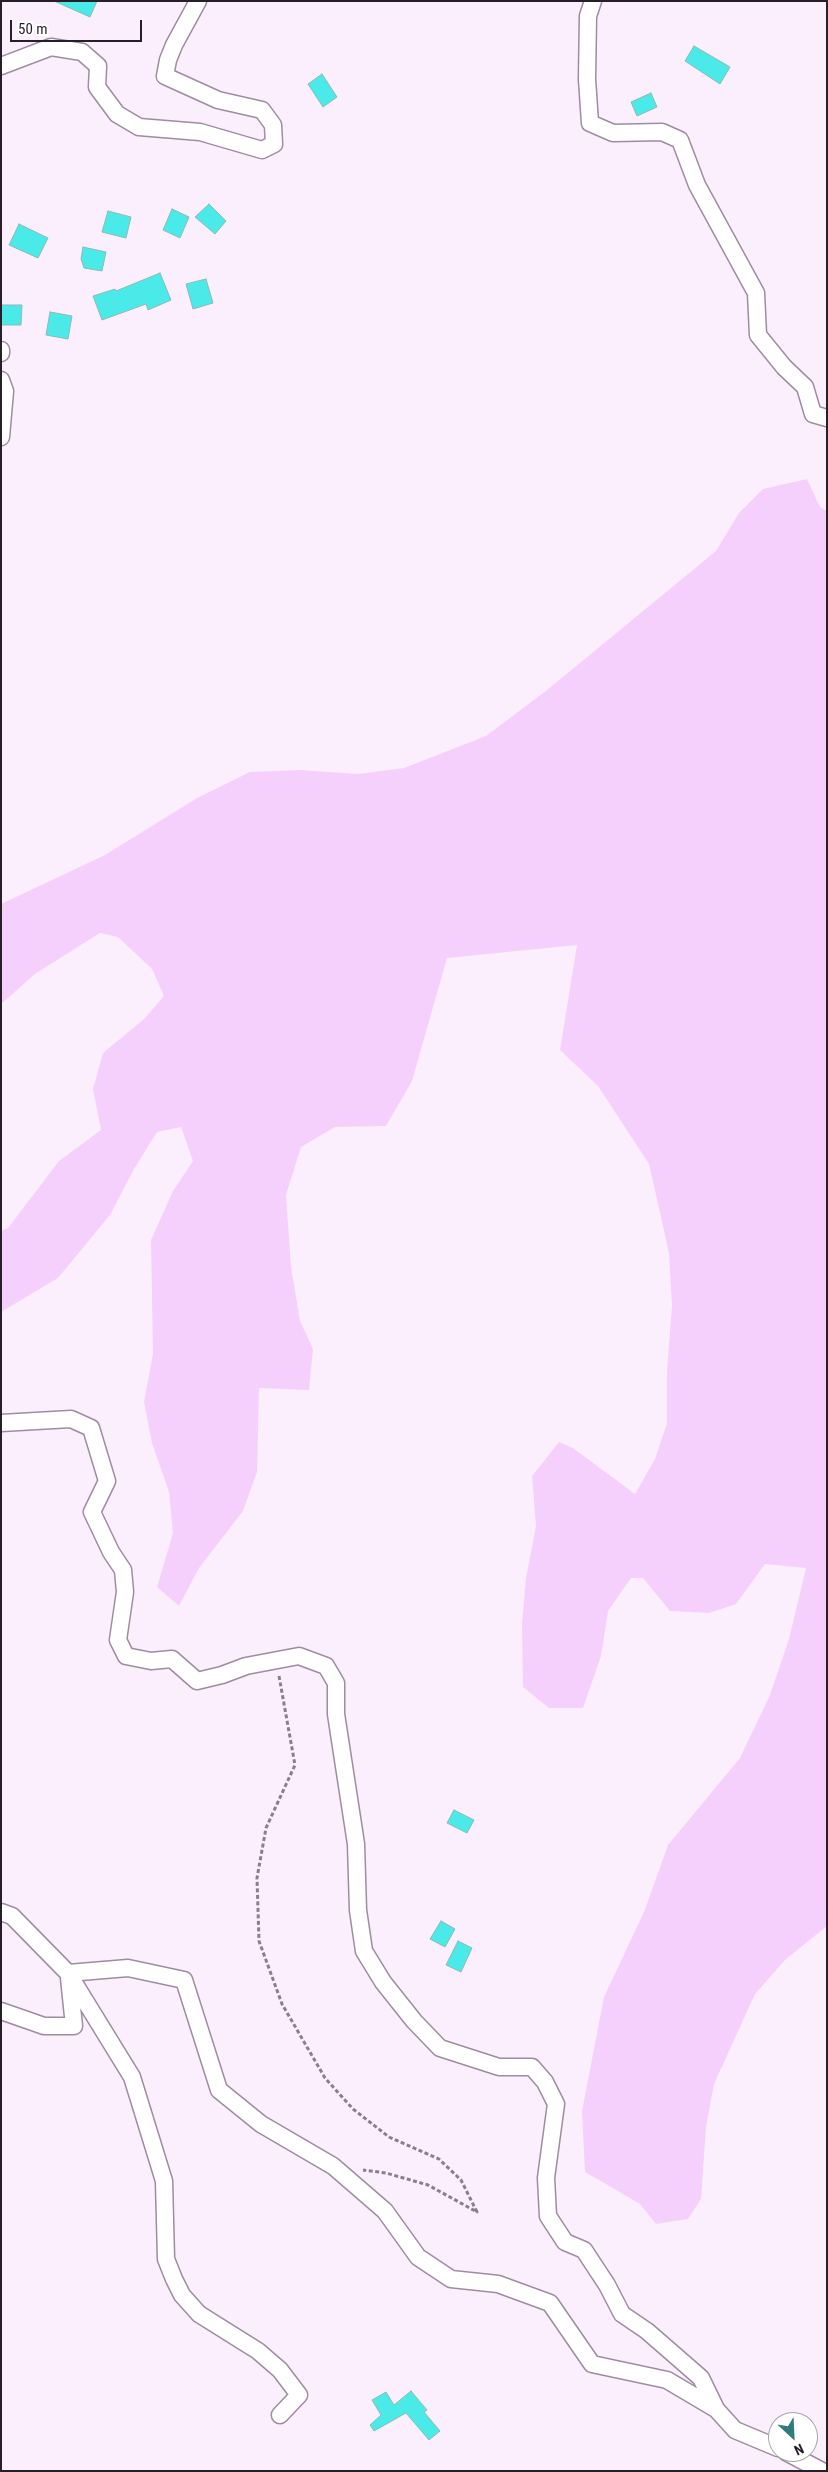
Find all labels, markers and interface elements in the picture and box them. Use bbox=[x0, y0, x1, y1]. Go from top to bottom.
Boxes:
scale bar bbox=[12, 10, 145, 42]
text: 50 m bbox=[18, 20, 48, 38]
north arrow bbox=[768, 2412, 818, 2462]
text: N bbox=[792, 2441, 806, 2459]

